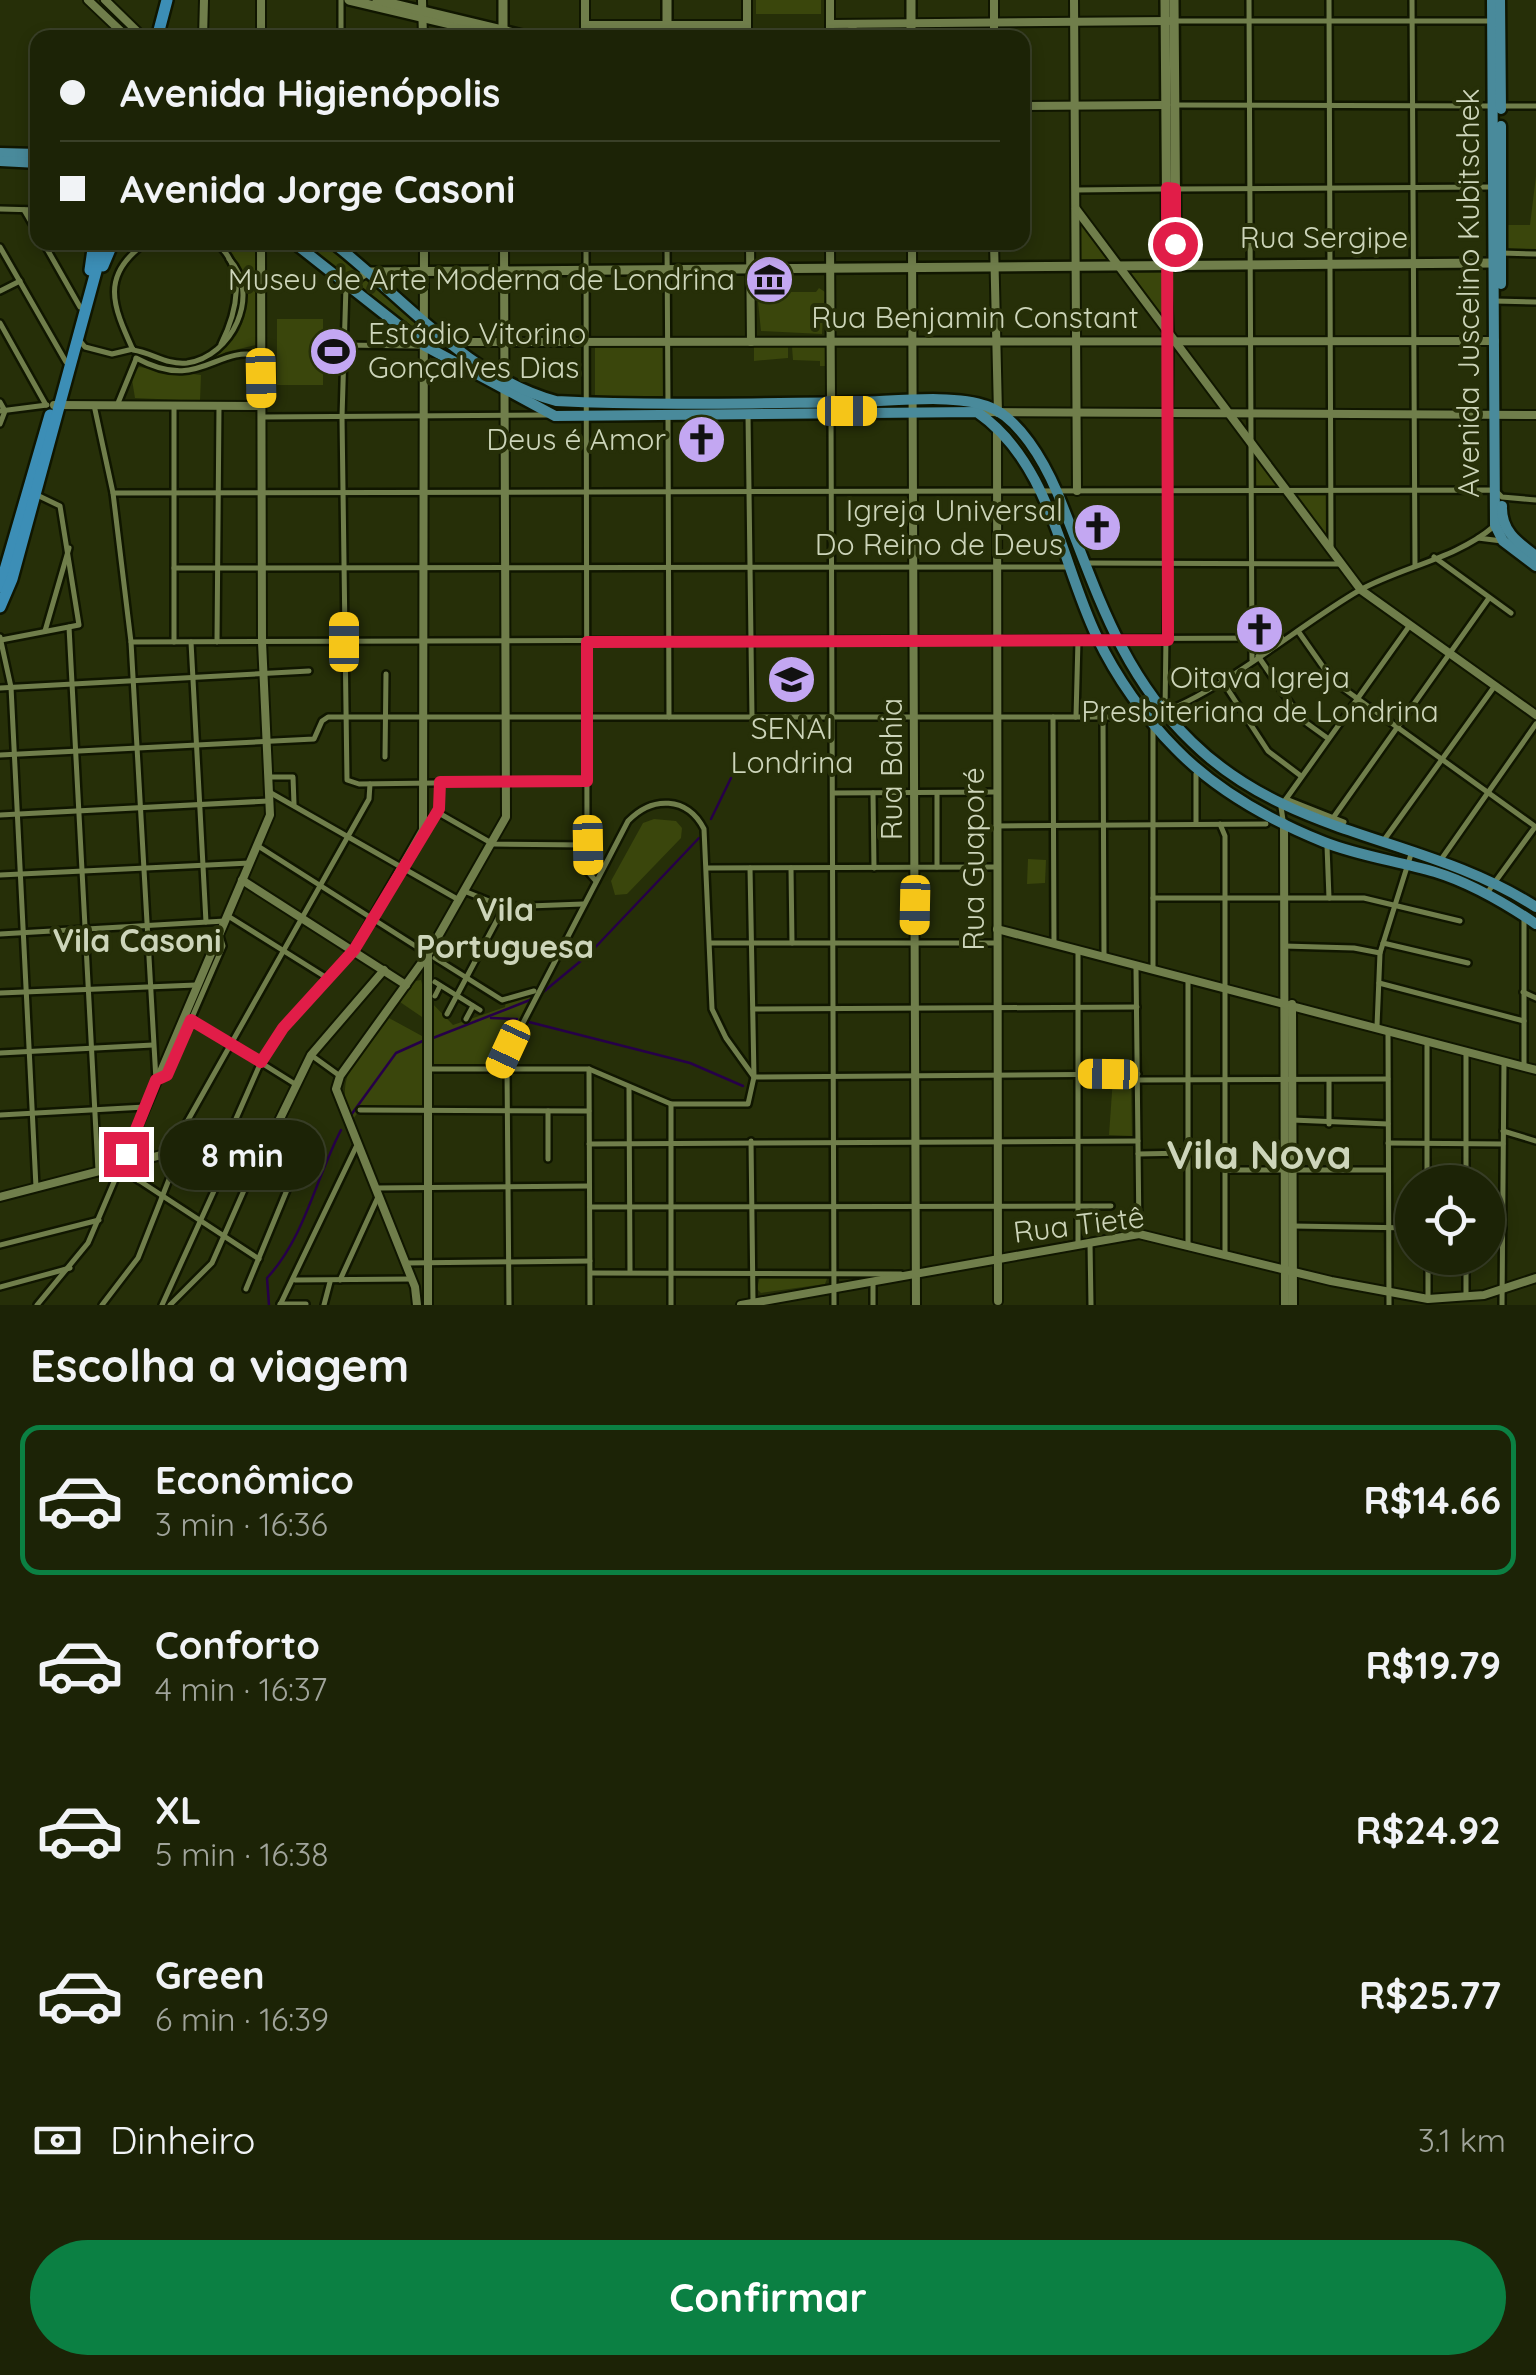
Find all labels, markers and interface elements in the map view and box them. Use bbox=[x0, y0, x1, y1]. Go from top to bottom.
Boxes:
text: Avenida Higienópolis bbox=[120, 69, 500, 117]
street label: Avenida Juscelino Kubitschek bbox=[1449, 88, 1487, 498]
text: Avenida Jorge Casoni bbox=[120, 165, 515, 213]
street label: Rua Sergipe bbox=[1240, 218, 1408, 256]
route start bbox=[1153, 222, 1198, 267]
museum icon: Museu de Arte Moderna de Londrina bbox=[744, 254, 796, 306]
place label: Museu de Arte Moderna de Londrina bbox=[228, 260, 735, 298]
street label: Rua Benjamin Constant bbox=[811, 298, 1139, 336]
place label: Estádio Vitorino Gonçalves Dias bbox=[368, 314, 586, 386]
sports icon: Estádio Vitorino Gonçalves Dias bbox=[307, 325, 359, 377]
car bbox=[245, 348, 277, 408]
car bbox=[817, 396, 877, 426]
church icon: Deus é Amor bbox=[675, 414, 727, 466]
place label: Deus é Amor bbox=[486, 420, 666, 458]
place label: Igreja Universal Do Reino de Deus bbox=[815, 491, 1063, 563]
church icon: Igreja Universal Do Reino de Deus bbox=[1072, 502, 1124, 554]
church icon: Oitava Igreja Presbiteriana de Londrina bbox=[1234, 603, 1286, 655]
car bbox=[329, 612, 359, 672]
school or university icon: SENAI Londrina bbox=[766, 654, 818, 706]
place label: Oitava Igreja Presbiteriana de Londrina bbox=[1081, 658, 1439, 730]
street label: Rua Bahia bbox=[872, 698, 910, 840]
place label: SENAI Londrina bbox=[730, 709, 854, 781]
street label: Rua Guaporé bbox=[954, 767, 992, 951]
car bbox=[572, 815, 604, 875]
car bbox=[899, 875, 931, 935]
district label: Vila Portuguesa bbox=[416, 889, 594, 966]
district label: Vila Casoni bbox=[52, 920, 222, 960]
car bbox=[482, 1015, 534, 1083]
car bbox=[1078, 1058, 1138, 1090]
callout: 8 min bbox=[161, 1119, 326, 1189]
district label: Vila Nova bbox=[1166, 1129, 1352, 1179]
route end bbox=[104, 1132, 149, 1177]
text: 8 min bbox=[201, 1135, 284, 1175]
map controls bbox=[1395, 1165, 1505, 1275]
button: locate bbox=[1395, 1165, 1505, 1275]
street label: Rua Tietê bbox=[1011, 1197, 1147, 1251]
text: Escolha a viagem bbox=[30, 1337, 409, 1393]
icon: car bbox=[35, 1455, 125, 1545]
text: Econômico bbox=[155, 1456, 354, 1504]
text: R$14.66 bbox=[1364, 1476, 1501, 1524]
text: 3 min · 16:36 bbox=[155, 1504, 328, 1544]
icon: car bbox=[35, 1620, 125, 1710]
text: Conforto bbox=[155, 1621, 320, 1669]
text: R$19.79 bbox=[1365, 1641, 1501, 1689]
text: 4 min · 16:37 bbox=[155, 1669, 327, 1709]
icon: car bbox=[35, 1785, 125, 1875]
text: XL bbox=[155, 1786, 201, 1834]
text: R$24.92 bbox=[1356, 1806, 1501, 1854]
text: 5 min · 16:38 bbox=[155, 1834, 329, 1874]
icon: car bbox=[35, 1950, 125, 2040]
text: Green bbox=[155, 1951, 265, 1999]
text: R$25.77 bbox=[1359, 1971, 1501, 2019]
text: 6 min · 16:39 bbox=[155, 1999, 329, 2039]
icon: cash bbox=[30, 2113, 85, 2168]
text: Dinheiro bbox=[110, 2116, 255, 2164]
text: 3.1 km bbox=[1418, 2120, 1506, 2160]
button: Confirmar bbox=[30, 2240, 1506, 2355]

